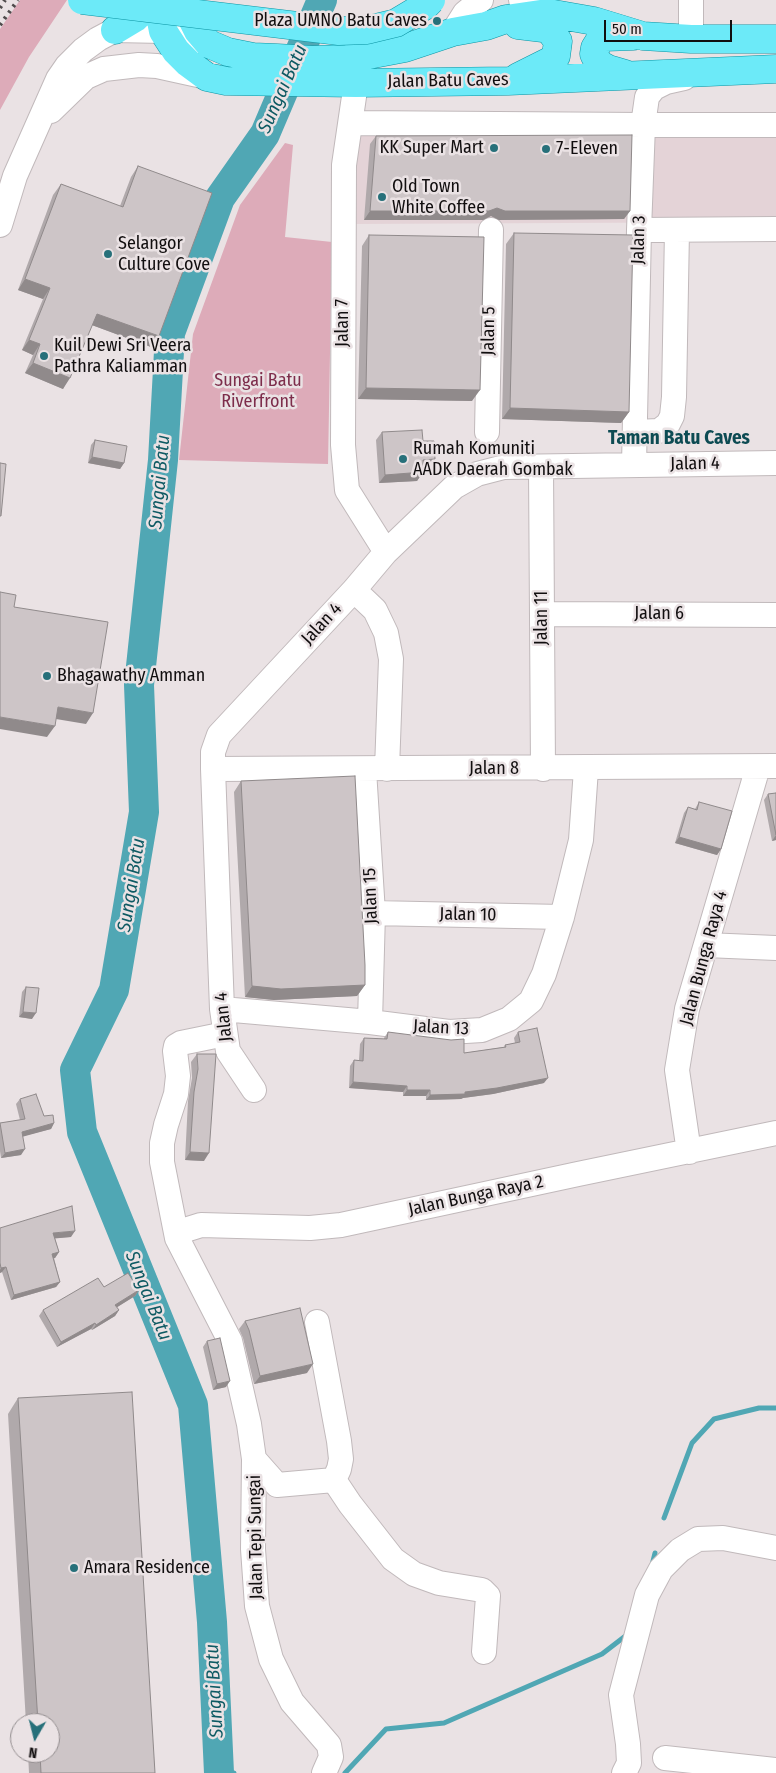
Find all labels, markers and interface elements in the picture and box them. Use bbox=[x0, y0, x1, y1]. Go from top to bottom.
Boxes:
place label: Plaza UMNO Batu Caves bbox=[254, 10, 427, 32]
scale bar bbox=[606, 10, 734, 42]
marker: Plaza UMNO Batu Caves bbox=[431, 15, 443, 27]
text: 50 m bbox=[612, 20, 642, 38]
water label: Sungai Batu bbox=[253, 41, 313, 137]
street label: Jalan Batu Caves bbox=[387, 69, 509, 93]
place label: KK Super Mart bbox=[380, 137, 484, 159]
place label: 7-Eleven bbox=[556, 138, 618, 160]
marker: KK Super Mart bbox=[488, 142, 500, 154]
marker: 7-Eleven bbox=[540, 143, 552, 155]
place label: Old Town White Coffee bbox=[392, 176, 485, 218]
marker: Old Town White Coffee bbox=[376, 191, 388, 203]
street label: Jalan 3 bbox=[627, 215, 651, 265]
place label: Selangor Culture Cove bbox=[118, 233, 210, 276]
marker: Selangor Culture Cove bbox=[102, 248, 114, 260]
street label: Jalan 7 bbox=[332, 299, 354, 347]
street label: Jalan 5 bbox=[478, 306, 500, 356]
place label: Kuil Dewi Sri Veera Pathra Kaliamman bbox=[54, 335, 191, 378]
marker: Kuil Dewi Sri Veera Pathra Kaliamman bbox=[38, 350, 50, 362]
park label: Sungai Batu Riverfront bbox=[214, 370, 302, 412]
district label: Taman Batu Caves bbox=[608, 428, 750, 450]
water label: Sungai Batu bbox=[145, 434, 175, 530]
place label: Rumah Komuniti AADK Daerah Gombak bbox=[413, 438, 573, 480]
marker: Rumah Komuniti AADK Daerah Gombak bbox=[397, 453, 409, 465]
street label: Jalan 4 bbox=[670, 453, 720, 475]
street label: Jalan 11 bbox=[531, 591, 553, 645]
street label: Jalan 4 bbox=[297, 599, 347, 649]
street label: Jalan 6 bbox=[634, 603, 684, 625]
place label: Bhagawathy Amman bbox=[57, 665, 205, 687]
marker: Bhagawathy Amman bbox=[41, 670, 53, 682]
street label: Jalan 8 bbox=[469, 758, 519, 780]
water label: Sungai Batu bbox=[113, 837, 151, 933]
street label: Jalan 15 bbox=[359, 868, 383, 924]
street label: Jalan Bunga Raya 4 bbox=[676, 888, 732, 1028]
street label: Jalan 10 bbox=[439, 904, 497, 926]
street label: Jalan 4 bbox=[211, 991, 237, 1043]
street label: Jalan 13 bbox=[413, 1016, 469, 1040]
street label: Jalan Bunga Raya 2 bbox=[406, 1171, 546, 1221]
water label: Sungai Batu bbox=[120, 1248, 176, 1344]
street label: Jalan Tepi Sungai bbox=[244, 1475, 268, 1599]
place label: Amara Residence bbox=[84, 1557, 210, 1579]
marker: Amara Residence bbox=[68, 1562, 80, 1574]
water label: Sungai Batu bbox=[201, 1643, 229, 1739]
north arrow bbox=[10, 1713, 60, 1763]
text: N bbox=[28, 1743, 38, 1761]

